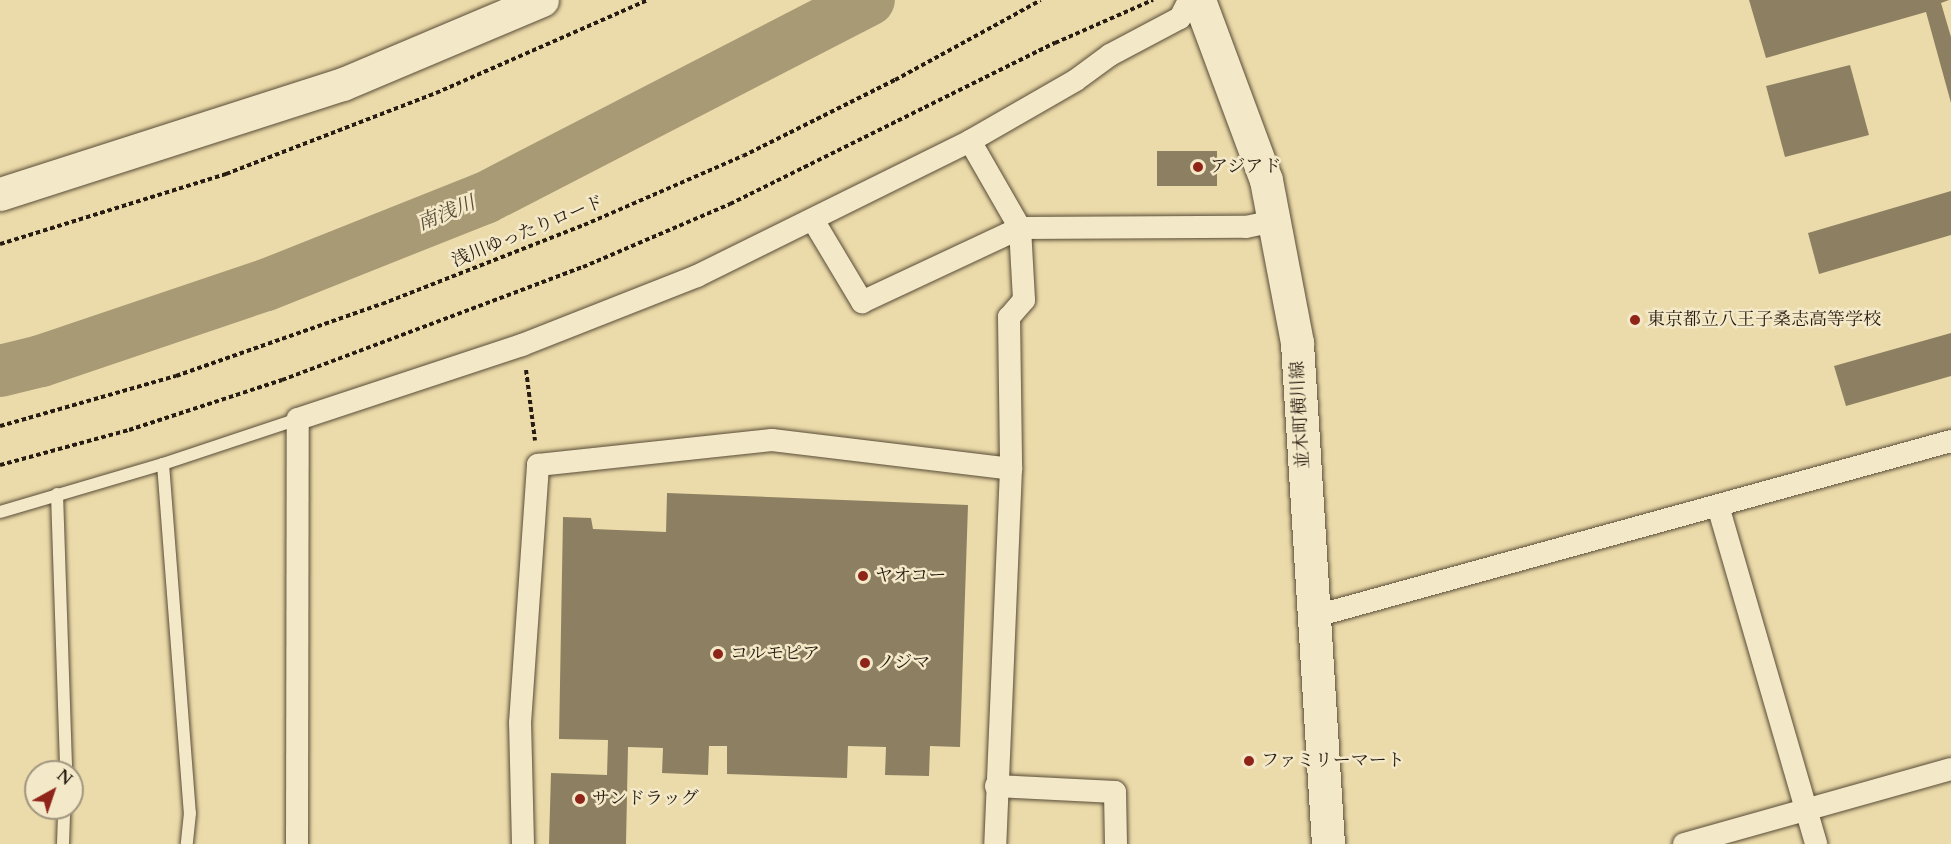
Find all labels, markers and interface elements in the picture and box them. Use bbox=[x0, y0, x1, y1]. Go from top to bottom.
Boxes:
place label: アジアド bbox=[1210, 156, 1282, 178]
marker: アジアド bbox=[1191, 160, 1205, 174]
water label: 南浅川 bbox=[414, 191, 478, 235]
street label: 浅川ゆったりロード bbox=[449, 192, 607, 272]
place label: 東京都立八王子桑志高等学校 bbox=[1647, 309, 1881, 331]
marker: 東京都立八王子桑志高等学校 bbox=[1628, 313, 1642, 327]
street label: 並木町横川線 bbox=[1287, 361, 1315, 469]
place label: ヤオコー bbox=[875, 565, 947, 587]
marker: ヤオコー bbox=[856, 569, 870, 583]
place label: コルモピア bbox=[730, 643, 820, 665]
marker: コルモピア bbox=[711, 647, 725, 661]
place label: ノジマ bbox=[877, 652, 931, 674]
marker: ノジマ bbox=[858, 656, 872, 670]
place label: ファミリーマート bbox=[1261, 750, 1405, 772]
marker: ファミリーマート bbox=[1242, 754, 1256, 768]
north arrow bbox=[24, 760, 84, 820]
text: N bbox=[52, 765, 77, 791]
place label: サンドラッグ bbox=[592, 788, 700, 810]
marker: サンドラッグ bbox=[573, 792, 587, 806]

